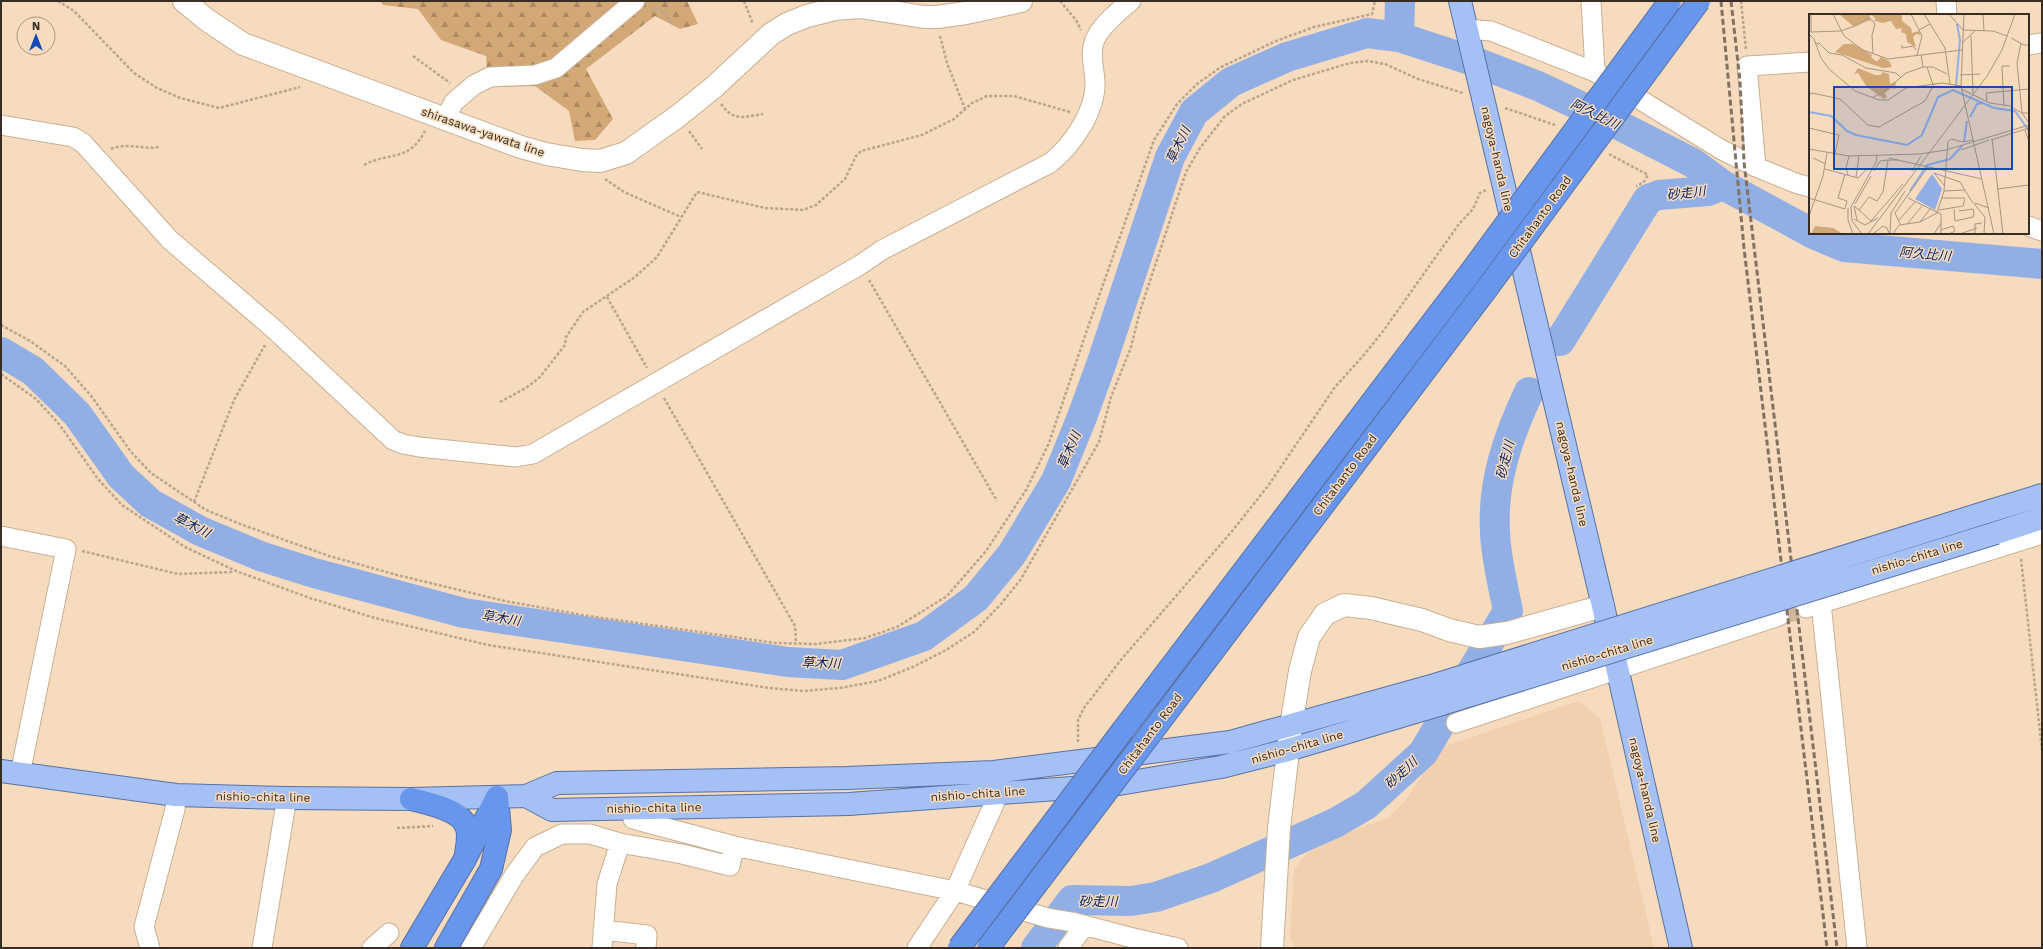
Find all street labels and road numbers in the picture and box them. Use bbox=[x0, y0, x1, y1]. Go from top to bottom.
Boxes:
street label: shirasawa-yawata line bbox=[419, 104, 547, 160]
street label: nagoya-handa line bbox=[1478, 105, 1516, 213]
street label: Chitahanto Road bbox=[1506, 173, 1574, 261]
street label: nagoya-handa line bbox=[1553, 420, 1591, 528]
street label: Chitahanto Road bbox=[1310, 432, 1380, 518]
street label: nishio-chita line bbox=[1869, 536, 1965, 578]
street label: nishio-chita line bbox=[1559, 632, 1655, 674]
street label: Chitahanto Road bbox=[1115, 691, 1185, 777]
street label: nishio-chita line bbox=[1249, 727, 1345, 767]
street label: nagoya-handa line bbox=[1626, 736, 1664, 844]
street label: nishio-chita line bbox=[930, 784, 1026, 804]
street label: nishio-chita line bbox=[215, 789, 311, 805]
street label: nishio-chita line bbox=[606, 800, 702, 816]

